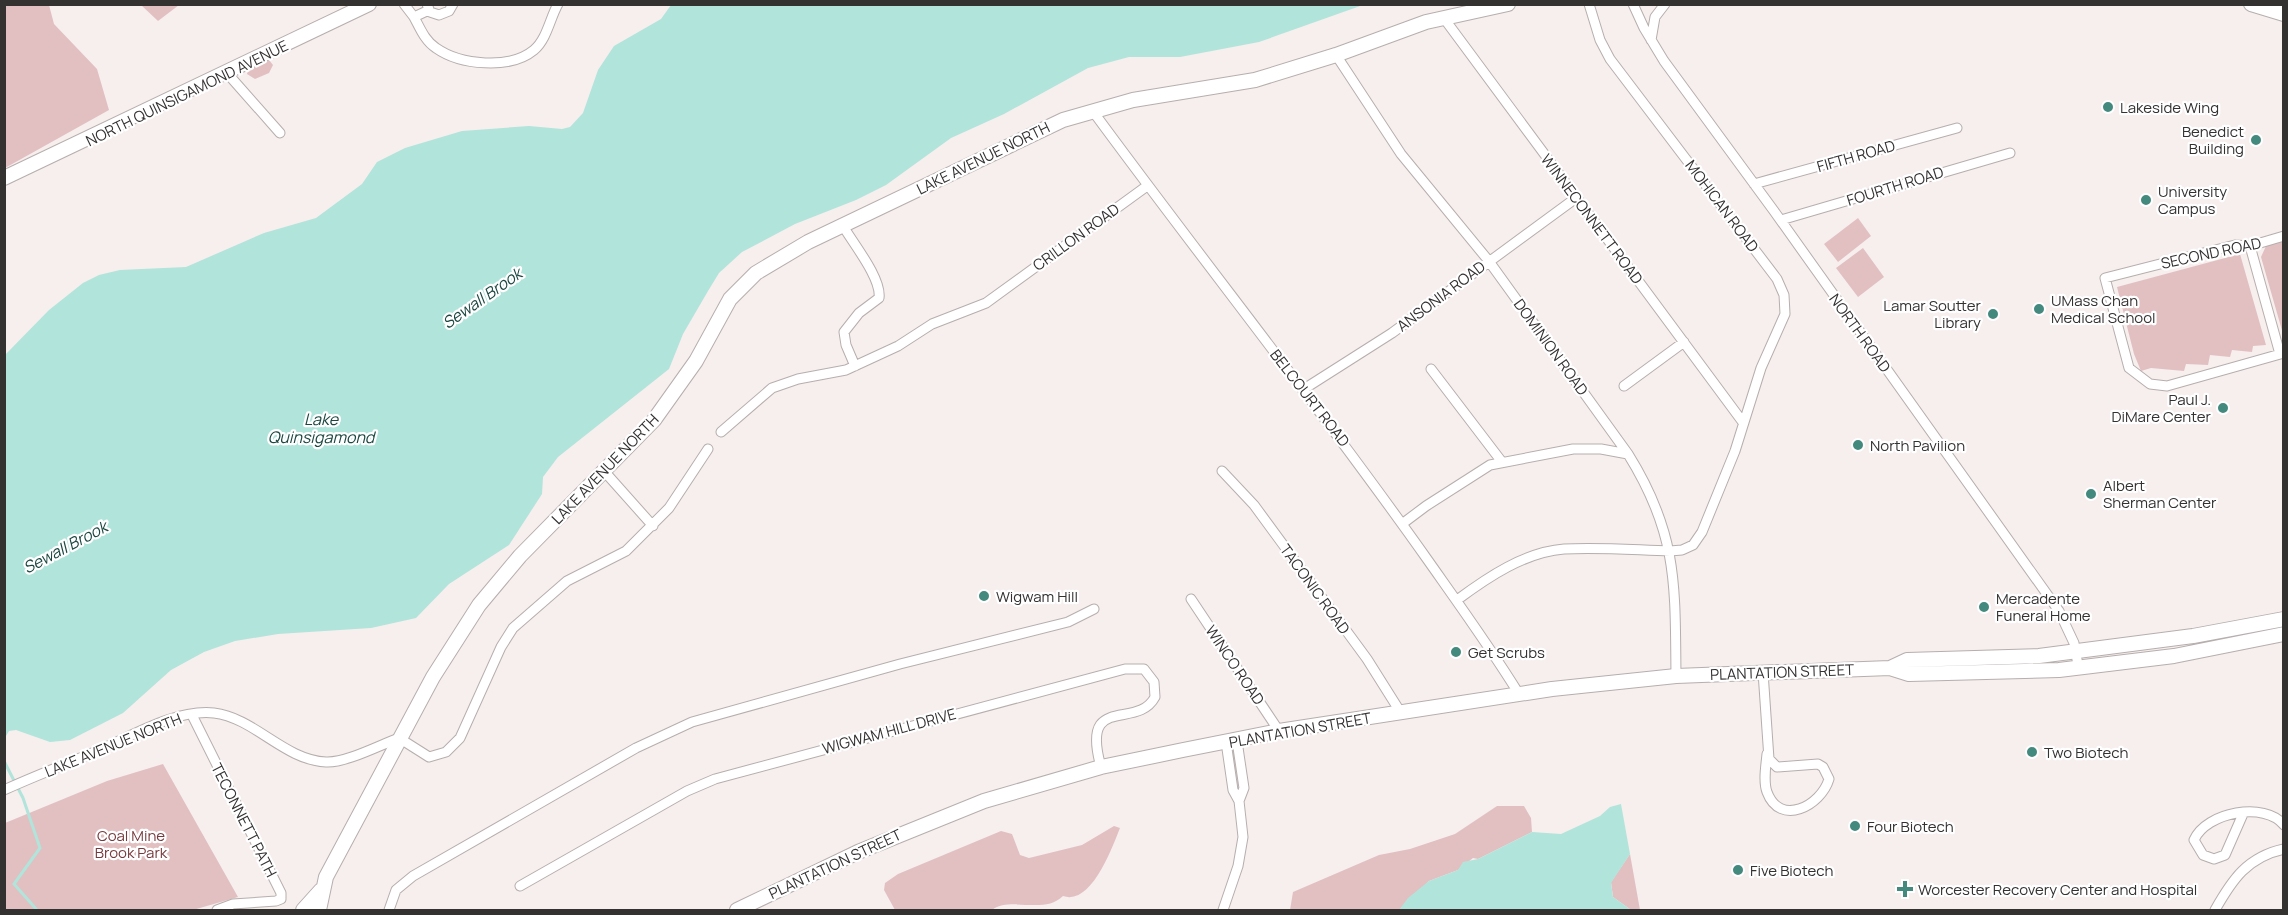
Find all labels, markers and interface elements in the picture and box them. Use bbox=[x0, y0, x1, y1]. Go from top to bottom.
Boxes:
street label: NORTH QUINSIGAMOND AVENUE bbox=[82, 35, 292, 151]
place label: Lakeside Wing bbox=[2120, 97, 2219, 118]
marker: Lakeside Wing bbox=[2101, 100, 2115, 114]
street label: LAKE AVENUE NORTH bbox=[913, 117, 1053, 199]
place label: Benedict Building bbox=[2182, 121, 2244, 159]
marker: Benedict Building bbox=[2249, 133, 2263, 147]
street label: FIFTH ROAD bbox=[1814, 135, 1898, 177]
street label: WINNECONNETT ROAD bbox=[1536, 150, 1648, 288]
street label: MOHICAN ROAD bbox=[1681, 156, 1763, 256]
street label: FOURTH ROAD bbox=[1844, 161, 1946, 211]
place label: University Campus bbox=[2158, 181, 2227, 219]
marker: University Campus bbox=[2139, 193, 2153, 207]
street label: CRILLON ROAD bbox=[1028, 198, 1124, 276]
street label: SECOND ROAD bbox=[2159, 232, 2263, 274]
street label: ANSONIA ROAD bbox=[1392, 256, 1490, 336]
water label: Sewall Brook bbox=[438, 261, 528, 334]
street label: NORTH ROAD bbox=[1824, 289, 1896, 377]
place label: UMass Chan Medical School bbox=[2051, 290, 2156, 328]
street label: DOMINION ROAD bbox=[1509, 295, 1593, 399]
place label: Lamar Soutter Library bbox=[1883, 295, 1982, 333]
marker: UMass Chan Medical School bbox=[2032, 302, 2046, 316]
marker: Lamar Soutter Library bbox=[1986, 307, 2000, 321]
street label: BELCOURT ROAD bbox=[1265, 345, 1355, 451]
place label: Paul J. DiMare Center bbox=[2111, 389, 2212, 427]
marker: Paul J. DiMare Center bbox=[2216, 401, 2230, 415]
water label: Lake Quinsigamond bbox=[268, 408, 377, 448]
street label: LAKE AVENUE NORTH bbox=[547, 409, 663, 529]
place label: North Pavilion bbox=[1870, 435, 1965, 456]
marker: North Pavilion bbox=[1851, 438, 1865, 452]
place label: Albert Sherman Center bbox=[2103, 475, 2217, 513]
marker: Albert Sherman Center bbox=[2084, 487, 2098, 501]
water label: Sewall Brook bbox=[19, 515, 113, 578]
street label: TACONIC ROAD bbox=[1275, 540, 1355, 638]
place label: Wigwam Hill bbox=[996, 586, 1078, 607]
place label: Mercadente Funeral Home bbox=[1996, 588, 2091, 626]
marker: Wigwam Hill bbox=[977, 589, 991, 603]
marker: Mercadente Funeral Home bbox=[1977, 600, 1991, 614]
street label: WINCO ROAD bbox=[1201, 621, 1269, 709]
place label: Get Scrubs bbox=[1468, 642, 1545, 663]
marker: Get Scrubs bbox=[1449, 645, 1463, 659]
street label: PLANTATION STREET bbox=[1710, 659, 1854, 685]
street label: WIGWAM HILL DRIVE bbox=[820, 703, 958, 759]
street label: PLANTATION STREET bbox=[1227, 707, 1373, 753]
street label: LAKE AVENUE NORTH bbox=[41, 708, 185, 782]
place label: Two Biotech bbox=[2044, 742, 2128, 763]
marker: Two Biotech bbox=[2025, 745, 2039, 759]
street label: TECONNETT PATH bbox=[206, 759, 282, 881]
place label: Four Biotech bbox=[1867, 816, 1954, 837]
marker: Four Biotech bbox=[1848, 819, 1862, 833]
street label: PLANTATION STREET bbox=[765, 824, 905, 904]
park label: Coal Mine Brook Park bbox=[95, 825, 168, 863]
place label: Five Biotech bbox=[1750, 860, 1833, 881]
marker: Five Biotech bbox=[1731, 863, 1745, 877]
place label: Worcester Recovery Center and Hospital bbox=[1918, 879, 2197, 900]
marker: Worcester Recovery Center and Hospital bbox=[1896, 880, 1914, 898]

